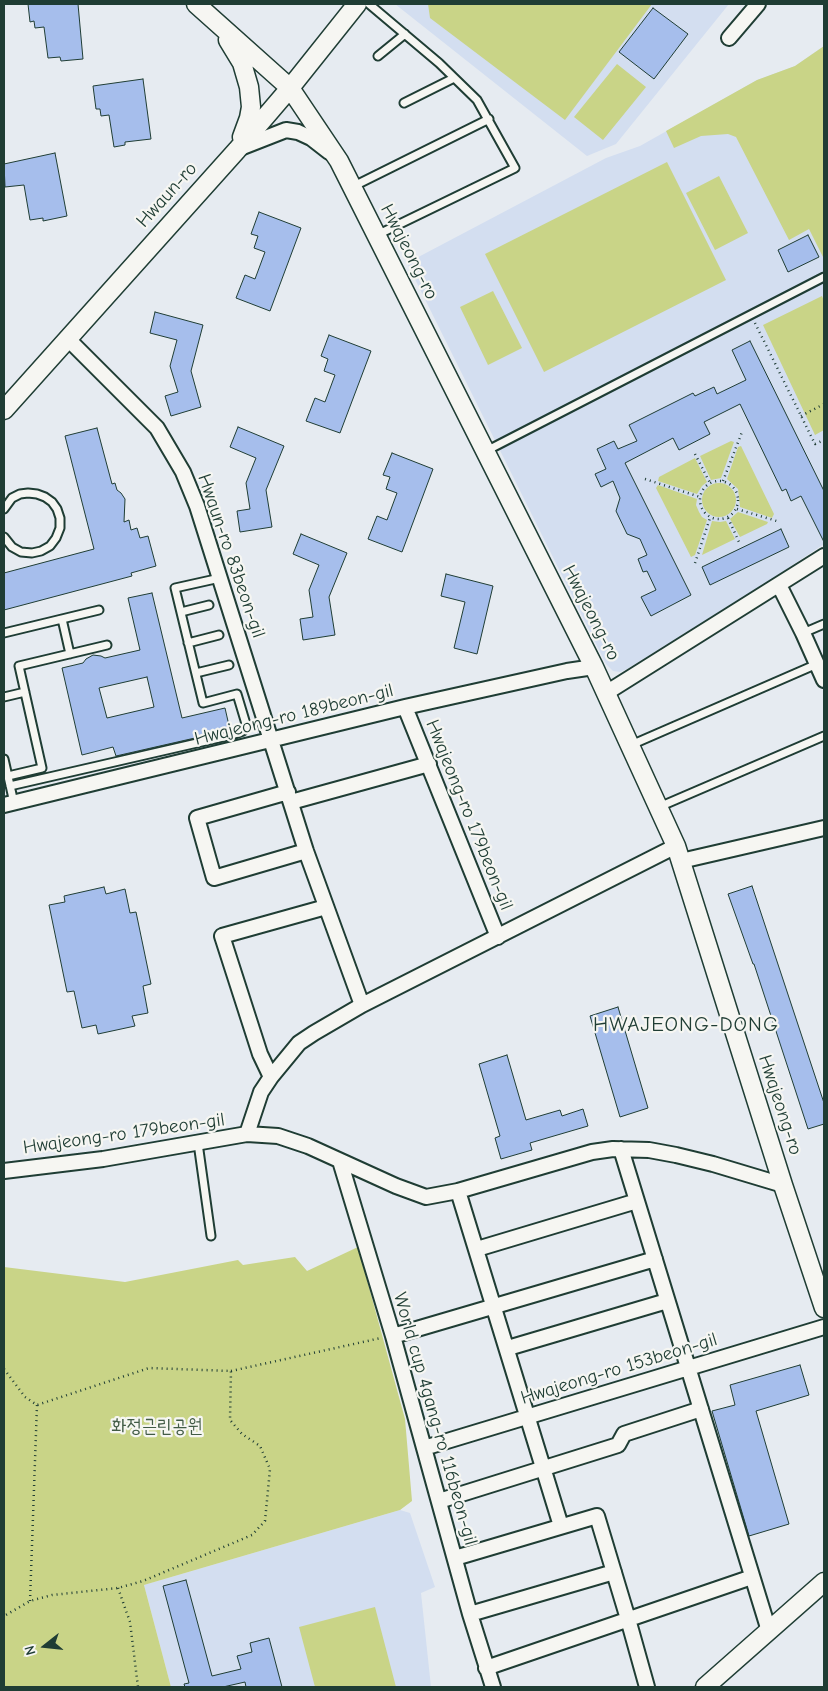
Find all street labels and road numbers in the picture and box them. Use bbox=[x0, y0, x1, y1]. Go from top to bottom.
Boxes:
street label: Hwaun-ro bbox=[132, 158, 202, 232]
street label: Hwajeong-ro bbox=[375, 200, 443, 304]
street label: Hwaun-ro 83beon-gil bbox=[192, 471, 270, 641]
street label: Hwajeong-ro bbox=[557, 561, 625, 665]
street label: Hwajeong-ro 189beon-gil bbox=[192, 679, 396, 751]
street label: Hwajeong-ro 179beon-gil bbox=[420, 716, 518, 914]
street label: Hwajeong-ro bbox=[753, 1052, 807, 1158]
street label: Hwajeong-ro 179beon-gil bbox=[22, 1109, 226, 1159]
street label: World cup 4gang-ro 116beon-gil bbox=[388, 1290, 482, 1548]
street label: Hwajeong-ro 153beon-gil bbox=[518, 1328, 720, 1410]

